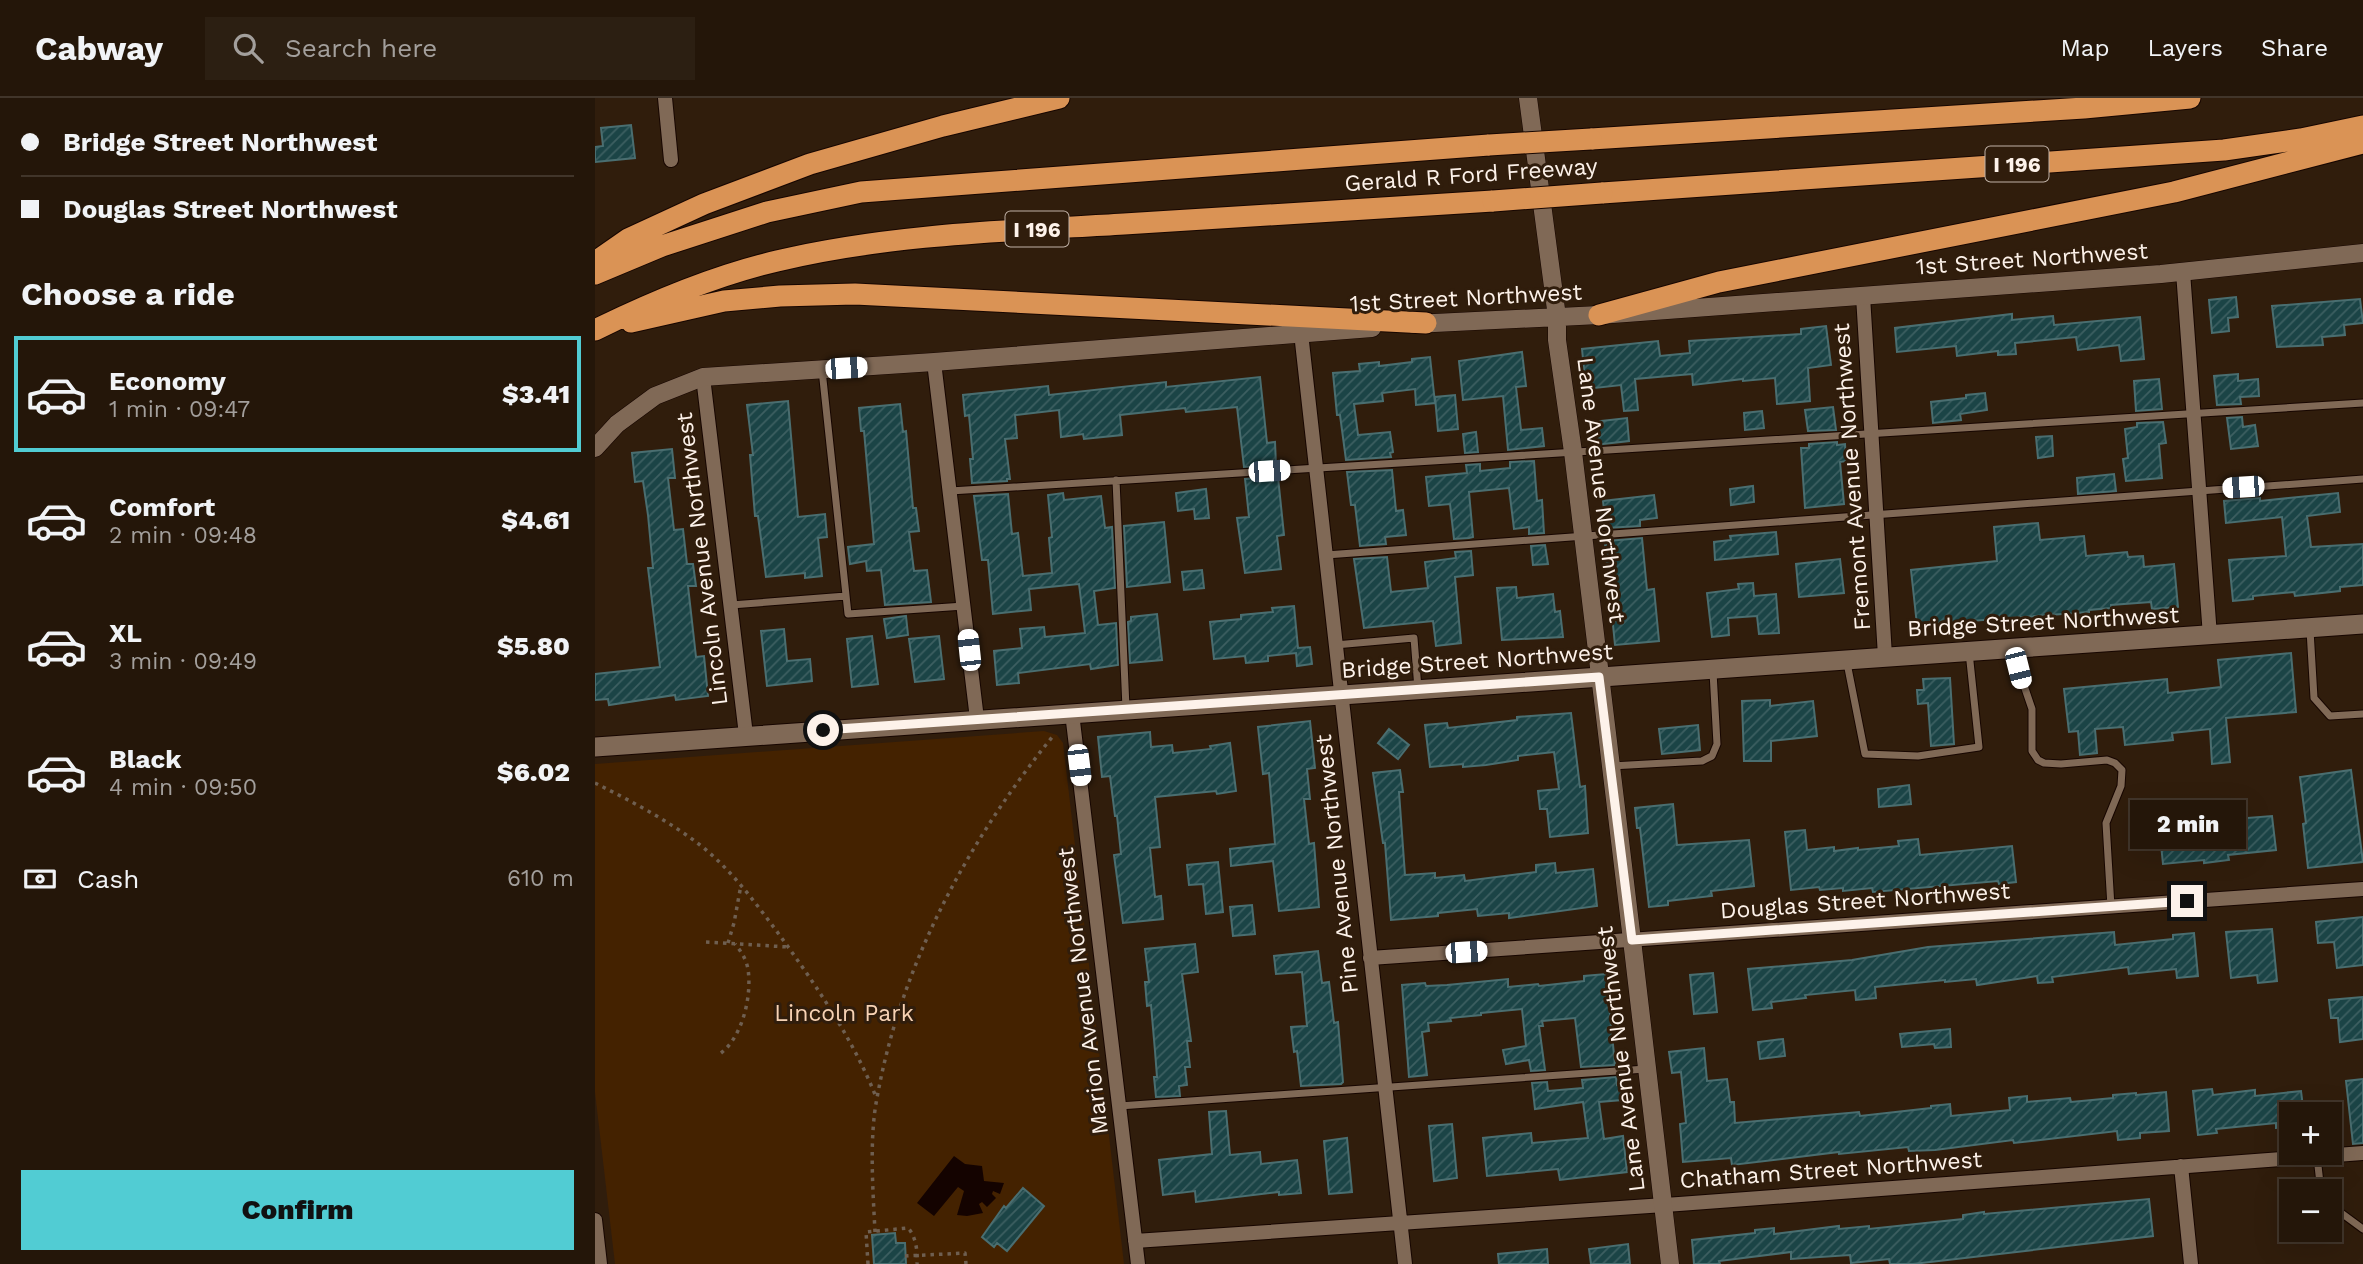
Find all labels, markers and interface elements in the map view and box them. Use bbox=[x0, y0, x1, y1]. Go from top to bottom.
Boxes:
search box bbox=[205, 17, 695, 80]
text: Cabway bbox=[35, 29, 163, 68]
icon: search bbox=[229, 29, 267, 67]
text: Search here bbox=[285, 33, 437, 63]
text: Map bbox=[2061, 34, 2109, 62]
text: Layers bbox=[2147, 34, 2223, 62]
text: Share bbox=[2261, 34, 2328, 62]
text: Bridge Street Northwest bbox=[63, 127, 377, 157]
road number: I 196 bbox=[1985, 146, 2049, 182]
street label: Gerald R Ford Freeway bbox=[1343, 153, 1599, 197]
text: Douglas Street Northwest bbox=[63, 194, 398, 224]
road number: I 196 bbox=[1005, 212, 1069, 246]
street label: 1st Street Northwest bbox=[1915, 237, 2149, 281]
text: Choose a ride bbox=[21, 275, 235, 313]
street label: 1st Street Northwest bbox=[1349, 278, 1583, 318]
street label: Fremont Avenue Northwest bbox=[1828, 322, 1876, 631]
car bbox=[825, 356, 868, 380]
street label: Lane Avenue Northwest bbox=[1571, 356, 1631, 625]
icon: car bbox=[25, 363, 88, 426]
text: Economy bbox=[109, 366, 226, 396]
text: $3.41 bbox=[502, 379, 570, 409]
text: 1 min · 09:47 bbox=[109, 396, 250, 423]
street label: Lincoln Avenue Northwest bbox=[671, 411, 733, 707]
car bbox=[1248, 459, 1291, 483]
car bbox=[2222, 475, 2265, 499]
icon: car bbox=[25, 489, 88, 552]
text: Comfort bbox=[109, 492, 215, 522]
text: $4.61 bbox=[501, 505, 570, 535]
text: 2 min · 09:48 bbox=[109, 522, 257, 549]
street label: Bridge Street Northwest bbox=[1906, 601, 2180, 643]
icon: car bbox=[25, 615, 88, 678]
text: XL bbox=[109, 618, 142, 648]
car bbox=[957, 628, 982, 672]
text: $5.80 bbox=[497, 631, 570, 661]
street label: Bridge Street Northwest bbox=[1340, 638, 1614, 684]
car bbox=[2003, 645, 2034, 691]
text: 3 min · 09:49 bbox=[109, 648, 257, 675]
route start bbox=[807, 714, 839, 746]
street label: Pine Avenue Northwest bbox=[1310, 733, 1364, 995]
icon: car bbox=[25, 741, 88, 804]
car bbox=[1067, 743, 1092, 787]
text: Black bbox=[109, 744, 181, 774]
text: $6.02 bbox=[497, 757, 570, 787]
text: 4 min · 09:50 bbox=[109, 774, 257, 801]
callout: 2 min bbox=[2129, 800, 2245, 848]
text: 2 min bbox=[2157, 811, 2219, 838]
street label: Marion Avenue Northwest bbox=[1052, 846, 1114, 1136]
icon: cash bbox=[21, 860, 59, 898]
text: Cash bbox=[77, 864, 139, 894]
text: 610 m bbox=[507, 865, 574, 892]
street label: Douglas Street Northwest bbox=[1719, 877, 2011, 925]
route end bbox=[2171, 885, 2203, 917]
street label: Lane Avenue Northwest bbox=[1591, 924, 1651, 1193]
car bbox=[1445, 940, 1488, 964]
park label: Lincoln Park bbox=[774, 1000, 914, 1027]
map controls bbox=[2279, 1102, 2342, 1242]
button: + bbox=[2279, 1102, 2342, 1165]
street label: Chatham Street Northwest bbox=[1679, 1146, 1983, 1194]
button: Confirm bbox=[21, 1170, 574, 1250]
button: − bbox=[2279, 1179, 2342, 1242]

